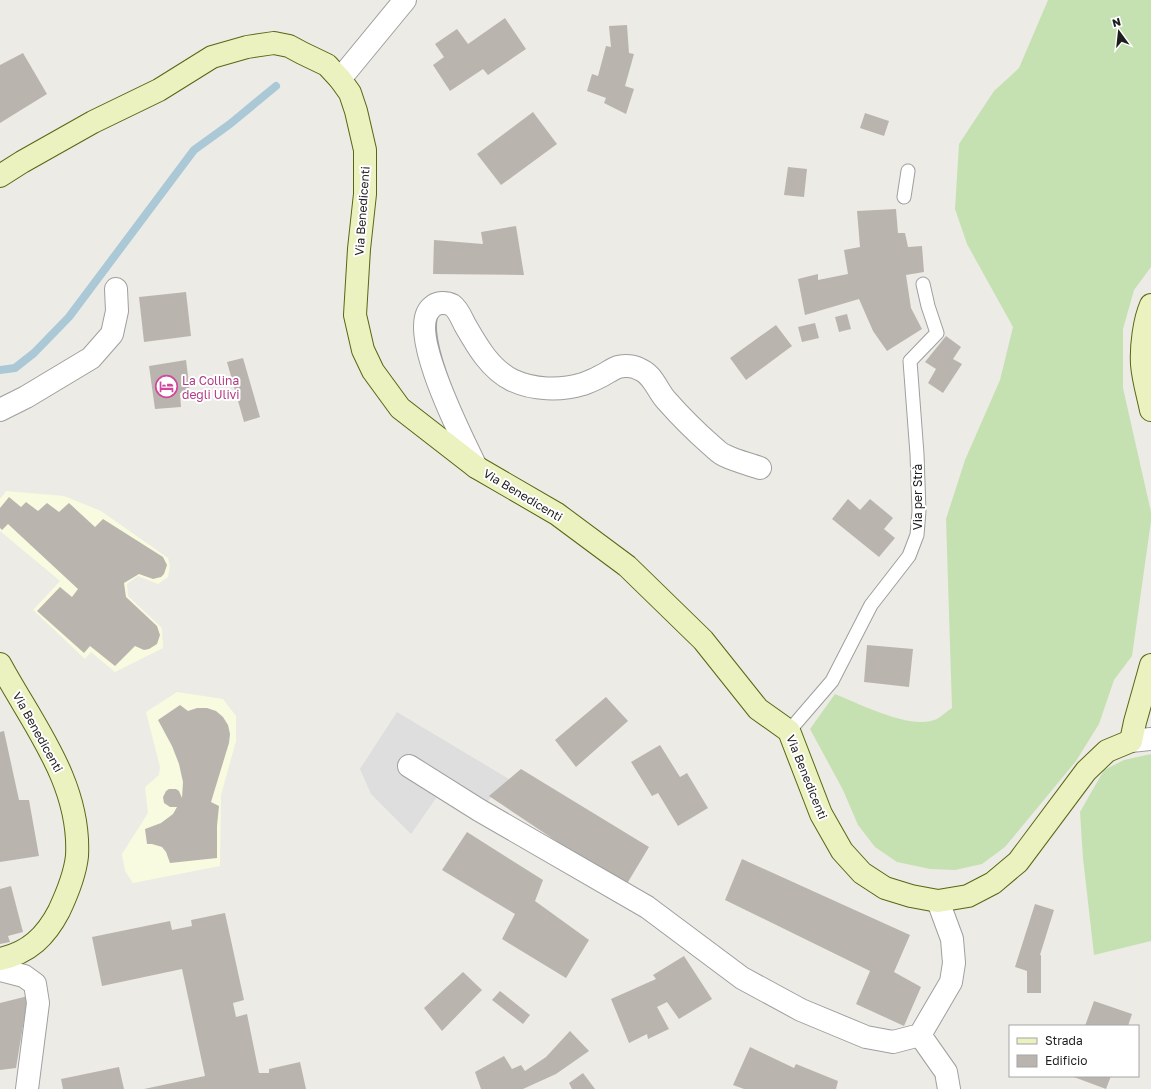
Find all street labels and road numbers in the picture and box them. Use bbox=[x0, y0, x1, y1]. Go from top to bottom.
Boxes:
street label: Via Benedicenti bbox=[351, 166, 373, 256]
street label: Via per Strà bbox=[910, 464, 925, 530]
street label: Via Benedicenti bbox=[481, 465, 565, 525]
street label: Via Benedicenti bbox=[10, 689, 66, 775]
street label: Via Benedicenti bbox=[783, 733, 831, 821]

